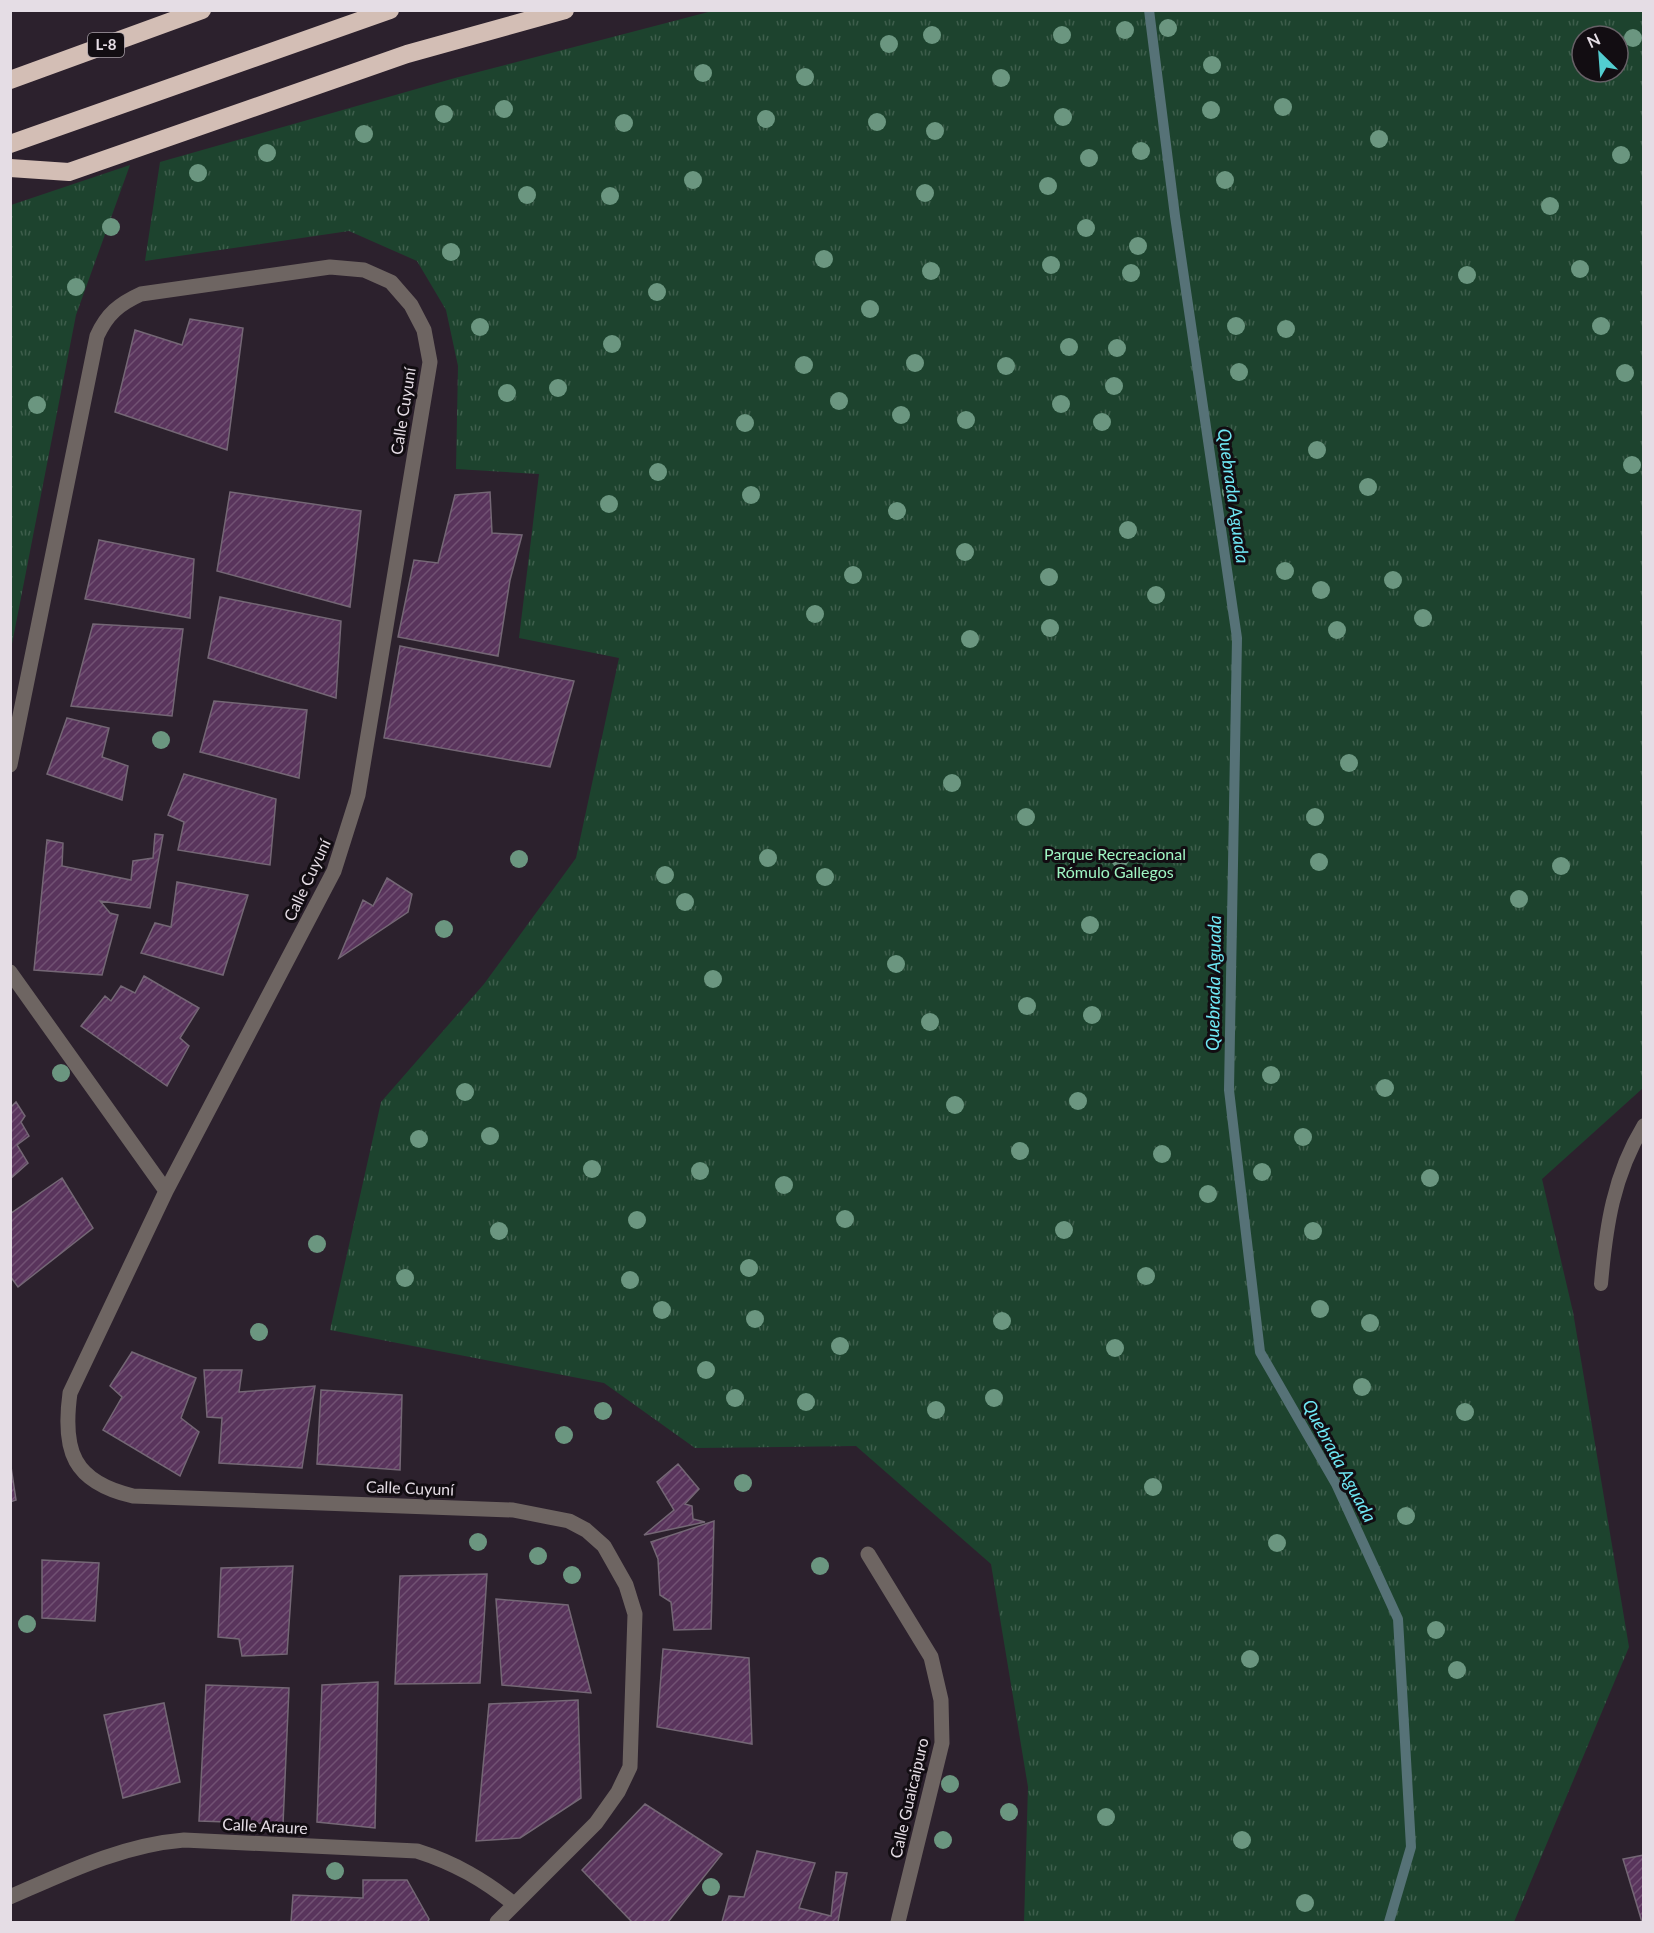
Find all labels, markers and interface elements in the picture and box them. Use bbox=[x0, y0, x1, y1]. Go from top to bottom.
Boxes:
north arrow bbox=[1570, 24, 1630, 84]
text: N bbox=[1584, 29, 1603, 51]
road number: L-8 bbox=[88, 33, 124, 57]
street label: Calle Cuyuní bbox=[386, 365, 419, 456]
water label: Quebrada Aguada bbox=[1214, 427, 1254, 565]
street label: Calle Cuyuní bbox=[279, 835, 334, 924]
park label: Parque Recreacional Rómulo Gallegos bbox=[1044, 844, 1186, 881]
water label: Quebrada Aguada bbox=[1201, 915, 1225, 1051]
water label: Quebrada Aguada bbox=[1298, 1395, 1381, 1526]
street label: Calle Cuyuní bbox=[366, 1476, 456, 1499]
street label: Calle Guaicaipuro bbox=[885, 1736, 932, 1860]
street label: Calle Araure bbox=[222, 1814, 308, 1837]

